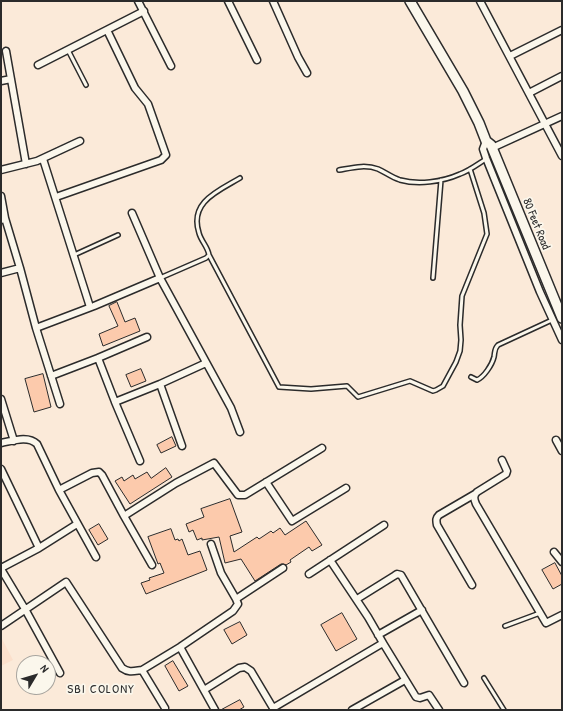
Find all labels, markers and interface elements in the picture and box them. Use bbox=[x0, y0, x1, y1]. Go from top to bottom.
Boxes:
street label: 80 Feet Road bbox=[519, 196, 553, 252]
north arrow bbox=[16, 655, 56, 695]
text: N bbox=[37, 662, 52, 675]
district label: SBI COLONY bbox=[67, 682, 135, 698]

